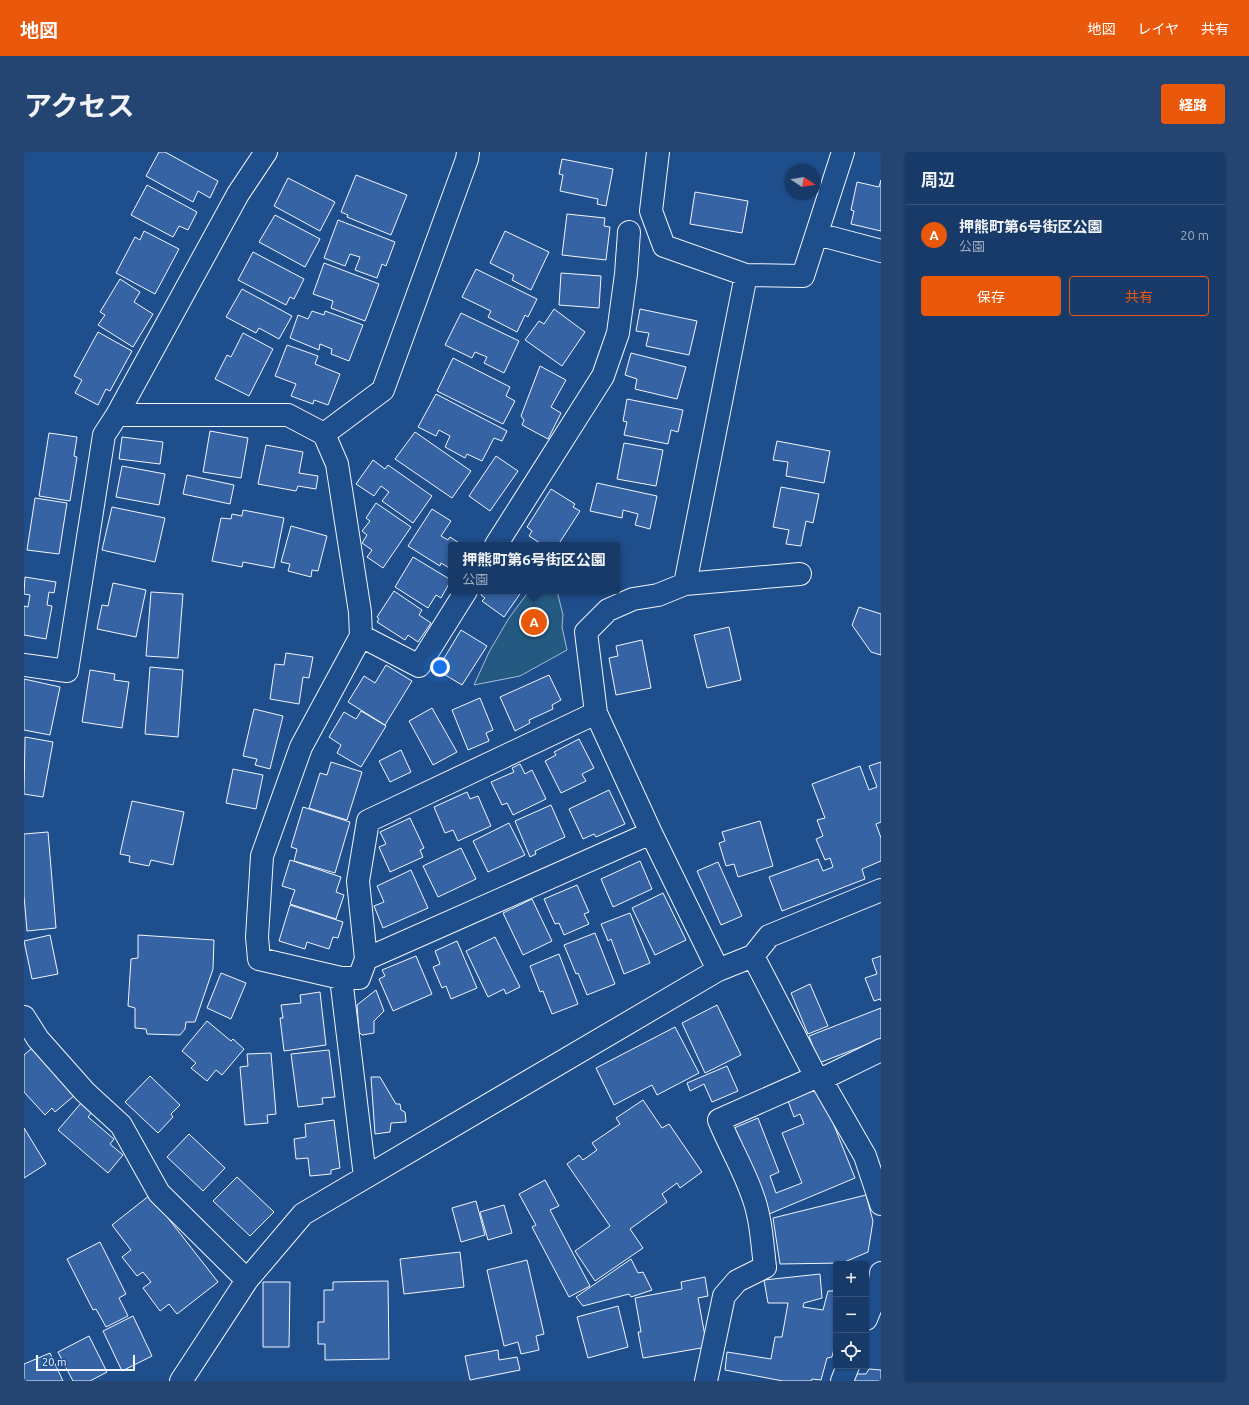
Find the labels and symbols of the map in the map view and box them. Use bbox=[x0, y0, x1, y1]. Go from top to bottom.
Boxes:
north arrow bbox=[785, 164, 821, 200]
pin: A bbox=[521, 607, 547, 637]
your location bbox=[430, 657, 450, 677]
scale bar bbox=[36, 1353, 135, 1372]

